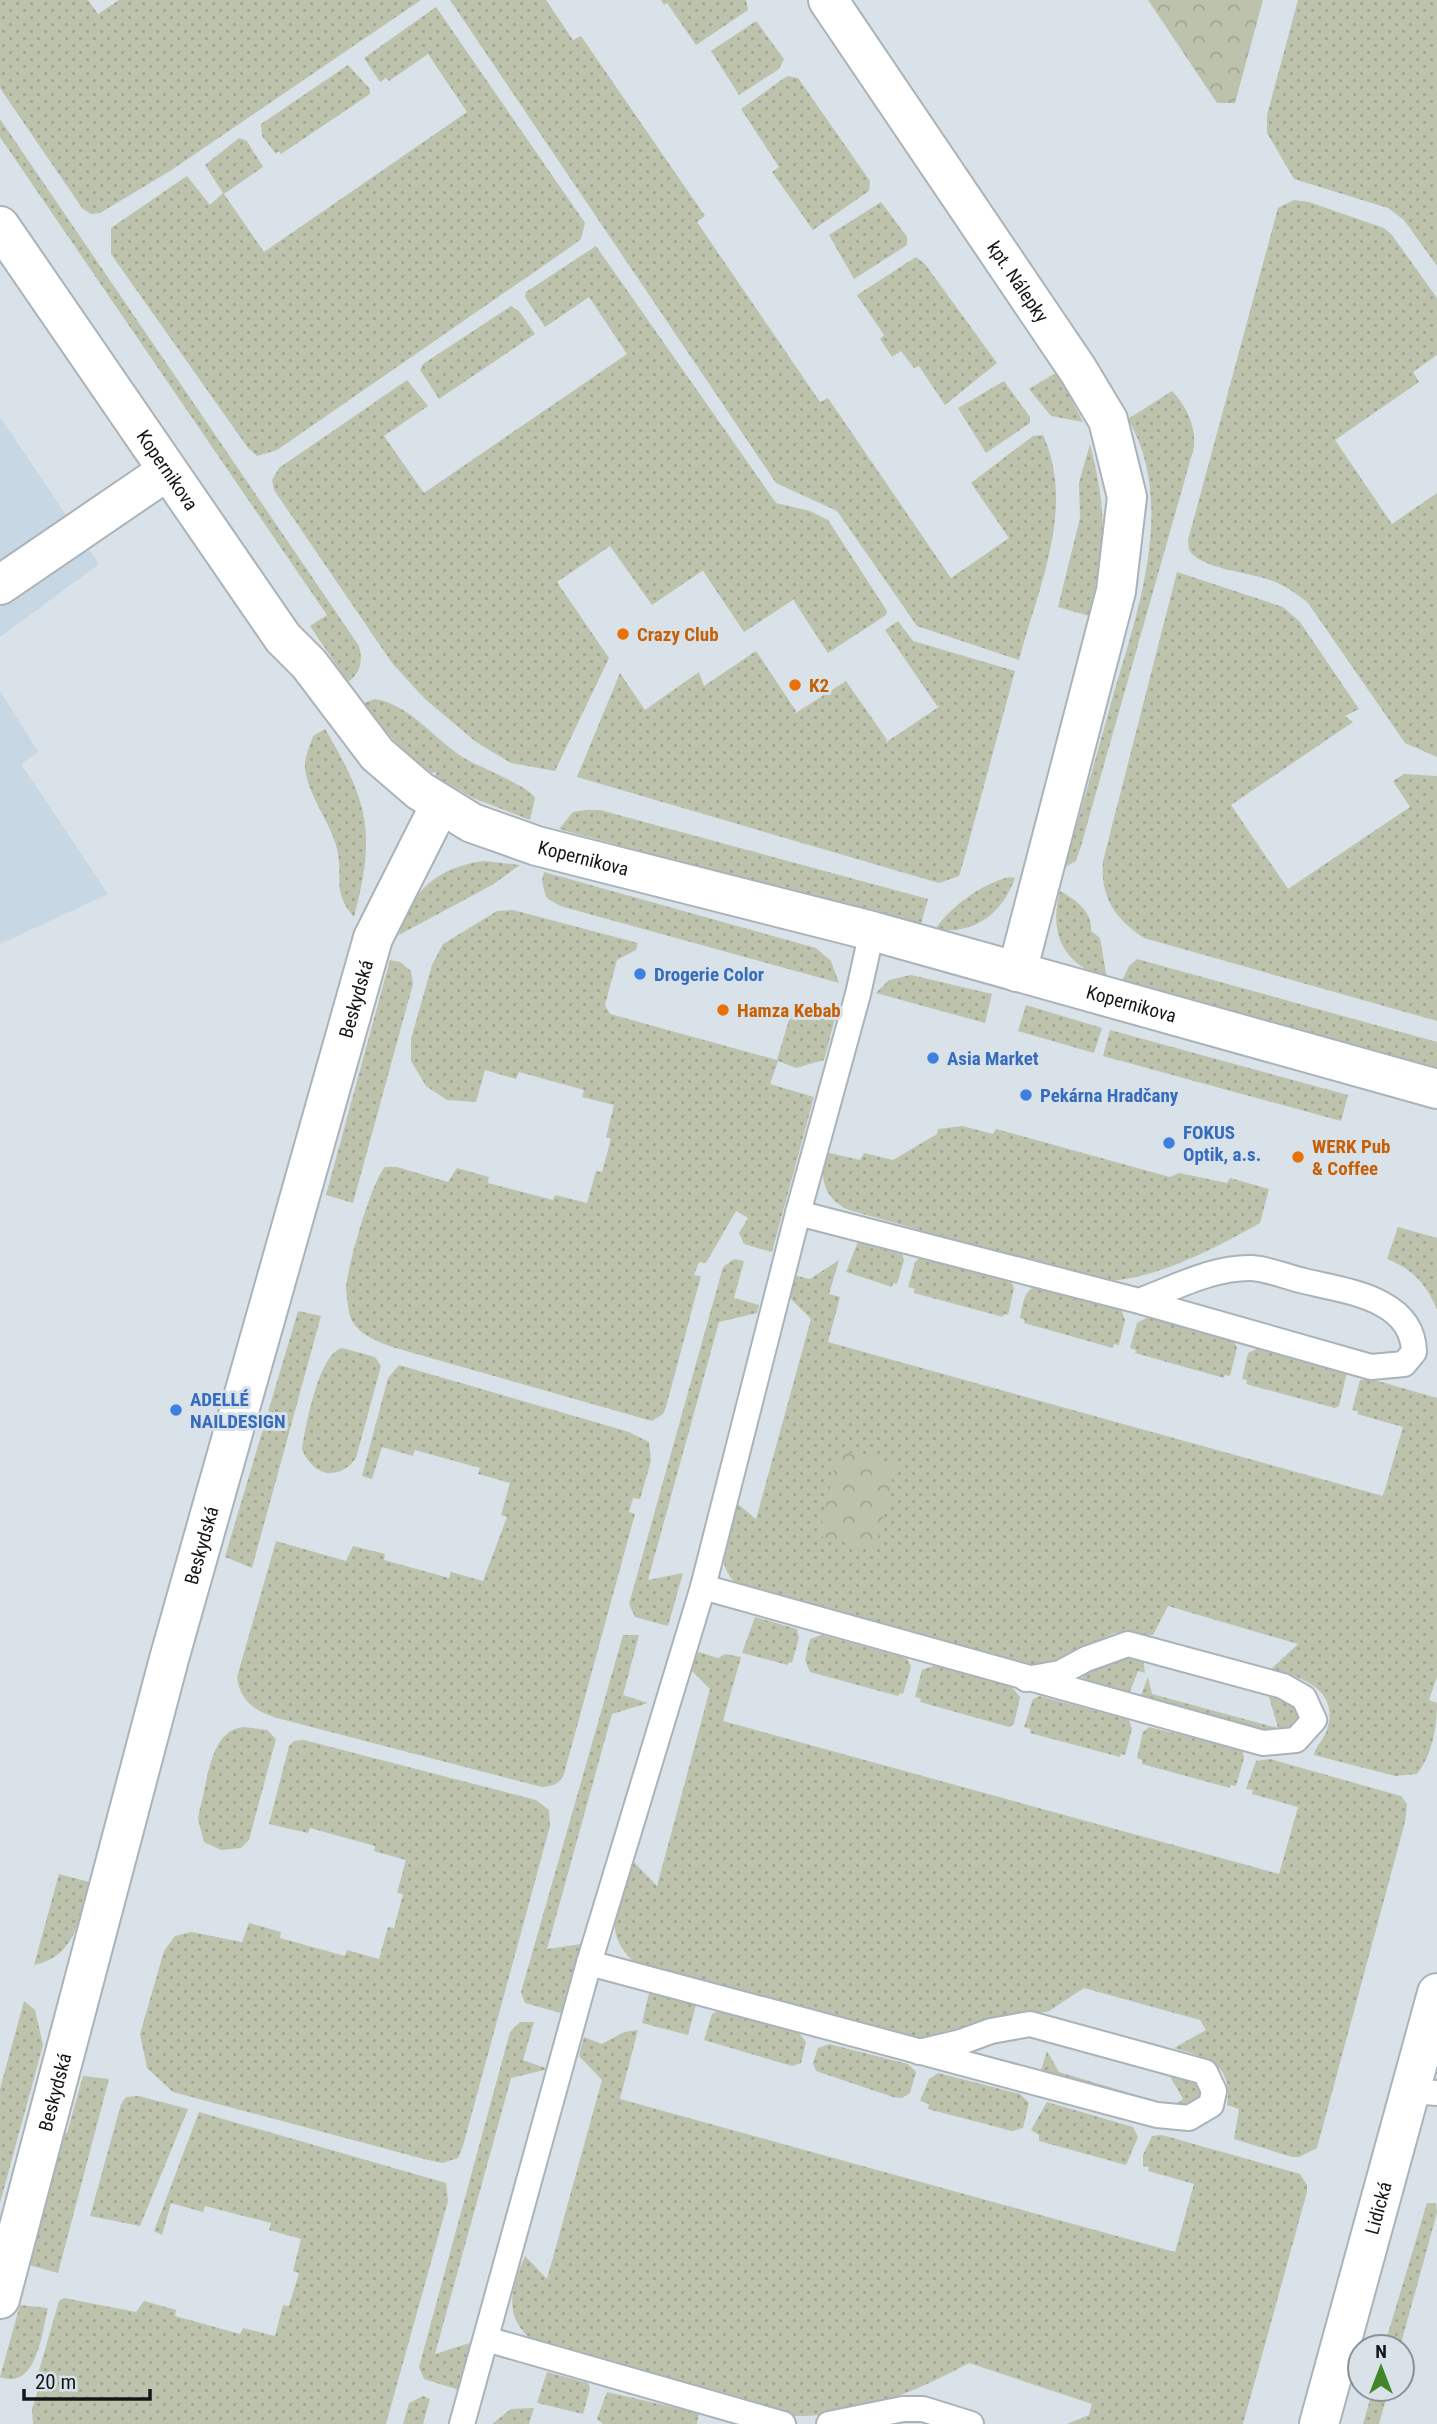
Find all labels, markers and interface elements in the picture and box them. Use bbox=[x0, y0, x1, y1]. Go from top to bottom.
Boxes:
street label: kpt. Nálepky bbox=[983, 237, 1054, 327]
street label: Kopernikova bbox=[132, 425, 203, 515]
place label: Crazy Club bbox=[637, 623, 719, 646]
marker: Crazy Club bbox=[615, 626, 631, 642]
place label: K2 bbox=[809, 674, 829, 697]
marker: K2 bbox=[787, 677, 803, 693]
street label: Kopernikova bbox=[536, 835, 631, 880]
street label: Beskydská bbox=[334, 957, 378, 1041]
place label: Drogerie Color bbox=[654, 963, 764, 986]
marker: Drogerie Color bbox=[632, 966, 648, 982]
street label: Kopernikova bbox=[1084, 980, 1179, 1027]
place label: Hamza Kebab bbox=[737, 999, 841, 1022]
marker: Hamza Kebab bbox=[715, 1002, 731, 1018]
place label: Asia Market bbox=[947, 1047, 1039, 1070]
marker: Asia Market bbox=[925, 1050, 941, 1066]
place label: Pekárna Hradčany bbox=[1040, 1084, 1179, 1107]
marker: Pekárna Hradčany bbox=[1018, 1087, 1034, 1103]
place label: FOKUS Optik, a.s. bbox=[1183, 1121, 1261, 1166]
marker: FOKUS Optik, a.s. bbox=[1161, 1135, 1177, 1151]
place label: WERK Pub & Coffee bbox=[1312, 1135, 1391, 1180]
marker: WERK Pub & Coffee bbox=[1290, 1149, 1306, 1165]
place label: ADELLÉ NAILDESIGN bbox=[190, 1388, 286, 1433]
marker: ADELLÉ NAILDESIGN bbox=[168, 1402, 184, 1418]
street label: Beskydská bbox=[179, 1504, 223, 1587]
street label: Beskydská bbox=[33, 2050, 76, 2134]
street label: Lidická bbox=[1360, 2179, 1396, 2237]
north arrow bbox=[1346, 2333, 1416, 2403]
text: N bbox=[1375, 2340, 1387, 2363]
scale bar bbox=[24, 2358, 150, 2402]
text: 20 m bbox=[35, 2370, 76, 2394]

